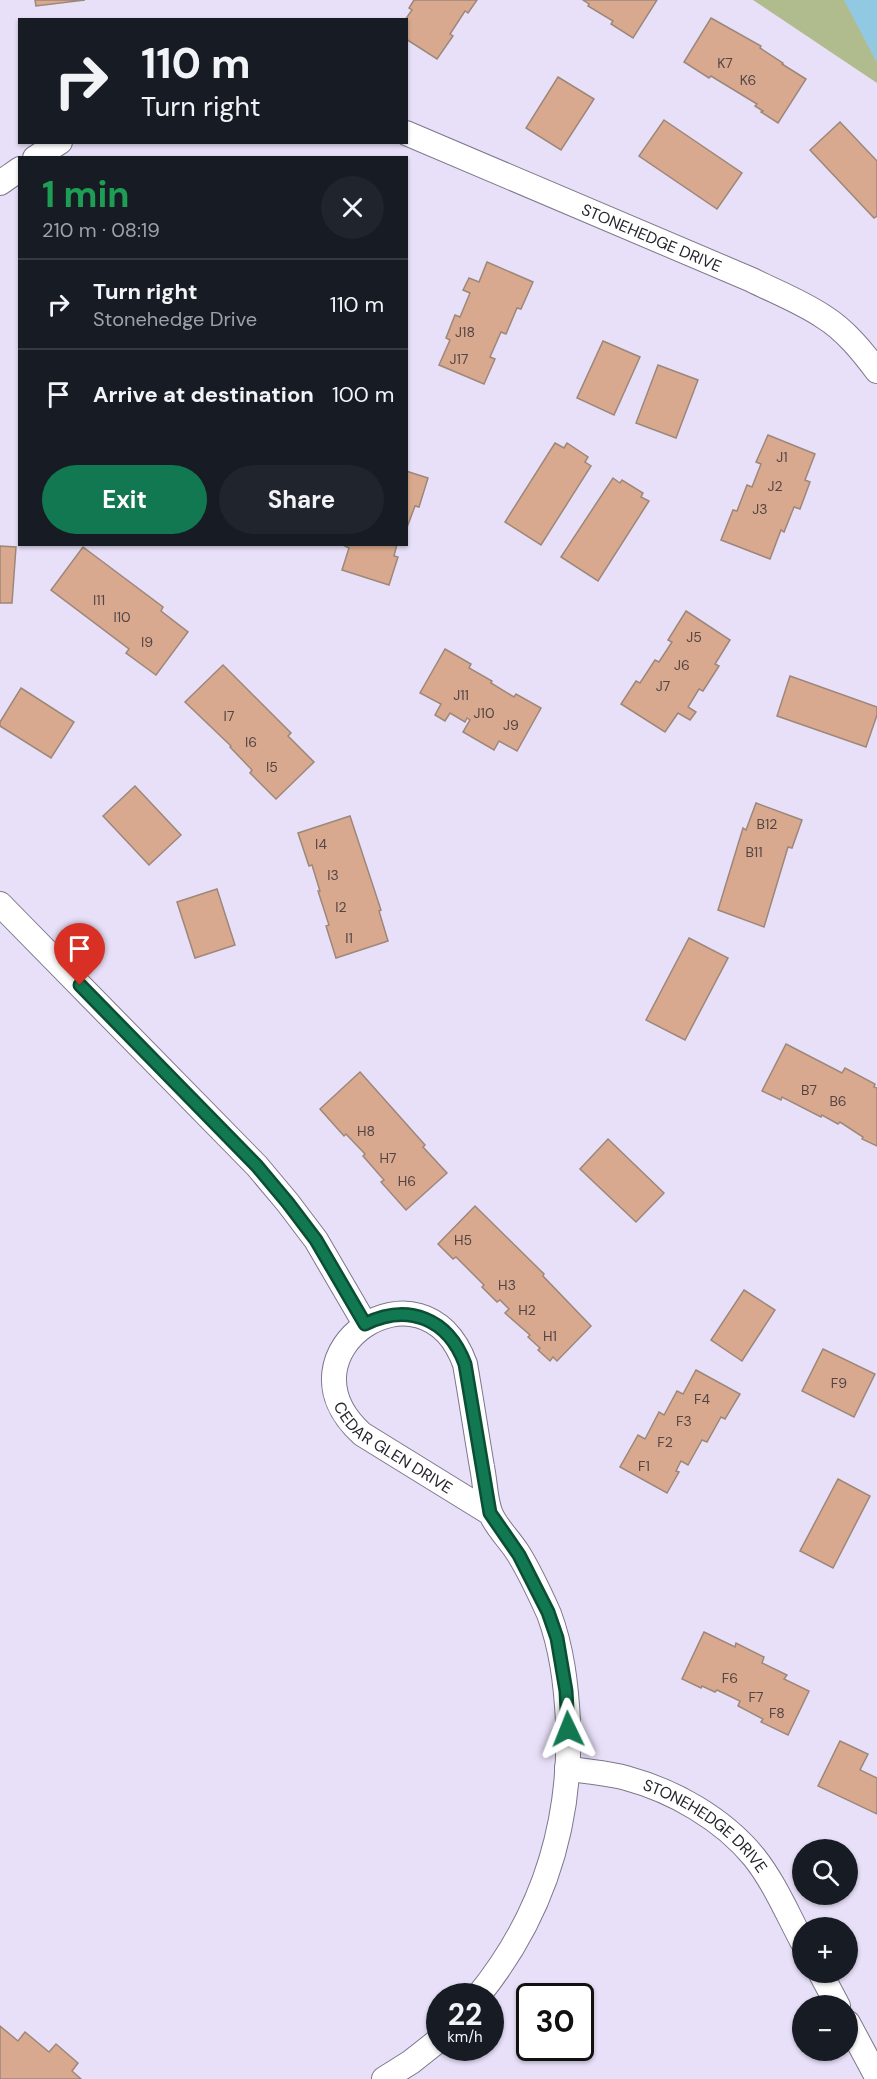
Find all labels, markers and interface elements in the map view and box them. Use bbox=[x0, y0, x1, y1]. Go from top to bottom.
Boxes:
text: 110 m bbox=[141, 36, 251, 91]
icon: right bbox=[42, 42, 120, 120]
house number: K7 bbox=[717, 54, 733, 72]
house number: K6 bbox=[740, 71, 756, 89]
text: Turn right bbox=[141, 89, 261, 124]
text: 1 min bbox=[42, 171, 130, 218]
button: close bbox=[321, 176, 384, 239]
street label: STONEHEDGE DRIVE bbox=[578, 198, 725, 276]
text: 210 m · 08:19 bbox=[42, 217, 160, 243]
text: Turn right bbox=[93, 277, 198, 306]
icon: right bbox=[42, 288, 75, 321]
text: 110 m bbox=[330, 290, 384, 319]
text: Stonehedge Drive bbox=[93, 306, 257, 332]
house number: J18 bbox=[455, 323, 475, 341]
house number: J17 bbox=[450, 350, 468, 368]
icon: arrive bbox=[42, 378, 75, 411]
text: Arrive at destination bbox=[93, 380, 314, 409]
text: 100 m bbox=[332, 380, 394, 409]
house number: J1 bbox=[776, 448, 788, 466]
button: Exit bbox=[42, 465, 207, 534]
button: Share bbox=[219, 465, 384, 534]
house number: J2 bbox=[767, 477, 783, 495]
house number: J3 bbox=[752, 500, 768, 518]
house number: I11 bbox=[93, 591, 105, 609]
house number: I10 bbox=[113, 608, 131, 626]
house number: J5 bbox=[686, 628, 702, 646]
house number: I9 bbox=[141, 633, 153, 651]
house number: J6 bbox=[674, 656, 690, 674]
house number: J7 bbox=[656, 677, 670, 695]
house number: J11 bbox=[453, 686, 469, 704]
house number: J10 bbox=[474, 704, 494, 722]
house number: I7 bbox=[224, 707, 234, 725]
house number: J9 bbox=[503, 716, 519, 734]
house number: I6 bbox=[245, 733, 257, 751]
house number: I5 bbox=[266, 758, 278, 776]
house number: B12 bbox=[757, 815, 777, 833]
house number: I4 bbox=[315, 835, 327, 853]
house number: B11 bbox=[745, 843, 763, 861]
house number: I3 bbox=[327, 866, 339, 884]
house number: I2 bbox=[335, 898, 347, 916]
pin bbox=[54, 923, 105, 985]
house number: I1 bbox=[345, 929, 353, 947]
icon: arrive bbox=[63, 932, 96, 965]
house number: B7 bbox=[801, 1081, 817, 1099]
house number: B6 bbox=[829, 1092, 847, 1110]
house number: H8 bbox=[357, 1122, 375, 1140]
house number: H7 bbox=[379, 1149, 397, 1167]
house number: H6 bbox=[398, 1172, 416, 1190]
house number: H5 bbox=[454, 1231, 472, 1249]
house number: H3 bbox=[498, 1276, 516, 1294]
house number: H2 bbox=[518, 1301, 536, 1319]
house number: H1 bbox=[543, 1327, 557, 1345]
house number: F9 bbox=[831, 1374, 847, 1392]
house number: F4 bbox=[694, 1390, 710, 1408]
street label: CEDAR GLEN DRIVE bbox=[329, 1398, 457, 1498]
house number: F3 bbox=[676, 1412, 692, 1430]
house number: F2 bbox=[657, 1433, 673, 1451]
house number: F1 bbox=[638, 1457, 650, 1475]
house number: F6 bbox=[722, 1669, 738, 1687]
house number: F7 bbox=[749, 1688, 763, 1706]
position arrow bbox=[536, 1697, 600, 1761]
house number: F8 bbox=[769, 1704, 785, 1722]
street label: STONEHEDGE DRIVE bbox=[640, 1774, 772, 1876]
map controls bbox=[792, 1839, 858, 2061]
button: search bbox=[792, 1839, 858, 1905]
button: + bbox=[792, 1917, 858, 1983]
speed limit sign: 30 bbox=[516, 1983, 594, 2061]
text: 22 bbox=[448, 1995, 482, 2034]
button: − bbox=[792, 1995, 858, 2061]
text: km/h bbox=[447, 2027, 483, 2047]

